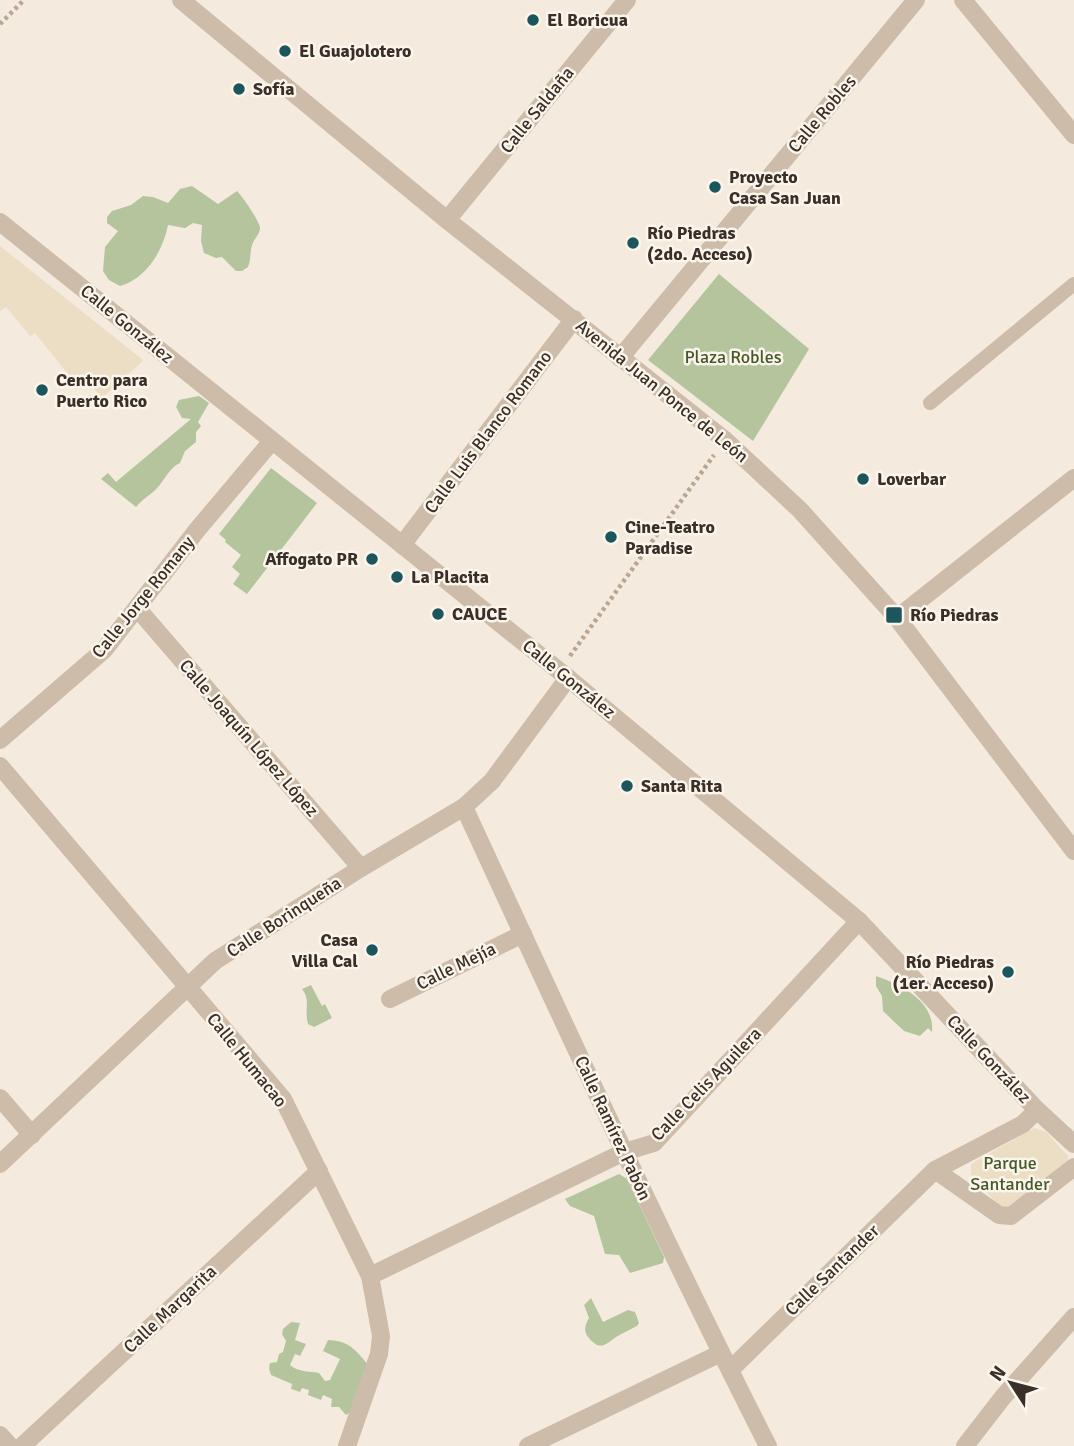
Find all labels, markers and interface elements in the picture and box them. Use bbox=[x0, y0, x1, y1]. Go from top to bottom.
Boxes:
place label: El Boricua bbox=[547, 9, 628, 31]
marker: El Boricua bbox=[525, 12, 541, 28]
place label: El Guajolotero bbox=[299, 40, 411, 62]
marker: El Guajolotero bbox=[277, 43, 293, 59]
street label: Calle Saldaña bbox=[495, 62, 579, 158]
street label: Calle Robles bbox=[783, 71, 861, 157]
place label: Sofía bbox=[253, 78, 294, 100]
marker: Sofía bbox=[231, 81, 247, 97]
place label: Proyecto Casa San Juan bbox=[729, 166, 841, 209]
marker: Proyecto Casa San Juan bbox=[707, 179, 723, 195]
place label: Río Piedras (2do. Acceso) bbox=[647, 222, 753, 265]
marker: Río Piedras (2do. Acceso) bbox=[625, 235, 641, 251]
street label: Calle González bbox=[76, 280, 178, 368]
street label: Avenida Juan Ponce de León bbox=[571, 315, 753, 467]
street label: Calle Luis Blanco Romano bbox=[420, 346, 556, 518]
park label: Plaza Robles bbox=[684, 346, 782, 368]
place label: Centro para Puerto Rico bbox=[56, 369, 148, 412]
marker: Centro para Puerto Rico bbox=[34, 382, 50, 398]
place label: Loverbar bbox=[877, 468, 947, 490]
marker: Loverbar bbox=[855, 471, 871, 487]
place label: Cine-Teatro Paradise bbox=[625, 516, 715, 559]
marker: Cine-Teatro Paradise bbox=[603, 529, 619, 545]
street label: Calle Jorge Romany bbox=[87, 531, 199, 662]
place label: Affogato PR bbox=[265, 548, 358, 570]
marker: Affogato PR bbox=[364, 551, 380, 567]
place label: La Placita bbox=[411, 566, 489, 588]
marker: La Placita bbox=[389, 569, 405, 585]
place label: CAUCE bbox=[452, 603, 507, 625]
place label: Río Piedras bbox=[910, 604, 999, 626]
marker: Río Piedras bbox=[884, 605, 904, 625]
marker: CAUCE bbox=[430, 606, 446, 622]
street label: Calle González bbox=[518, 635, 620, 723]
street label: Calle Joaquín López López bbox=[175, 655, 323, 821]
place label: Santa Rita bbox=[641, 775, 722, 797]
marker: Santa Rita bbox=[619, 778, 635, 794]
street label: Calle Borinqueña bbox=[223, 872, 345, 962]
place label: Casa Villa Cal bbox=[292, 929, 358, 972]
street label: Calle Mejía bbox=[413, 937, 499, 995]
marker: Casa Villa Cal bbox=[364, 942, 380, 958]
place label: Río Piedras (1er. Acceso) bbox=[892, 951, 994, 994]
marker: Río Piedras (1er. Acceso) bbox=[1000, 964, 1016, 980]
street label: Calle Humacao bbox=[202, 1008, 292, 1112]
street label: Calle González bbox=[942, 1010, 1036, 1108]
street label: Calle Celis Aguilera bbox=[646, 1023, 766, 1145]
street label: Calle Ramírez Pabón bbox=[570, 1052, 656, 1204]
park label: Parque Santander bbox=[970, 1152, 1050, 1195]
street label: Calle Santander bbox=[780, 1219, 884, 1320]
street label: Calle Margarita bbox=[119, 1260, 221, 1358]
north arrow bbox=[976, 1348, 1046, 1418]
text: N bbox=[984, 1361, 1012, 1386]

